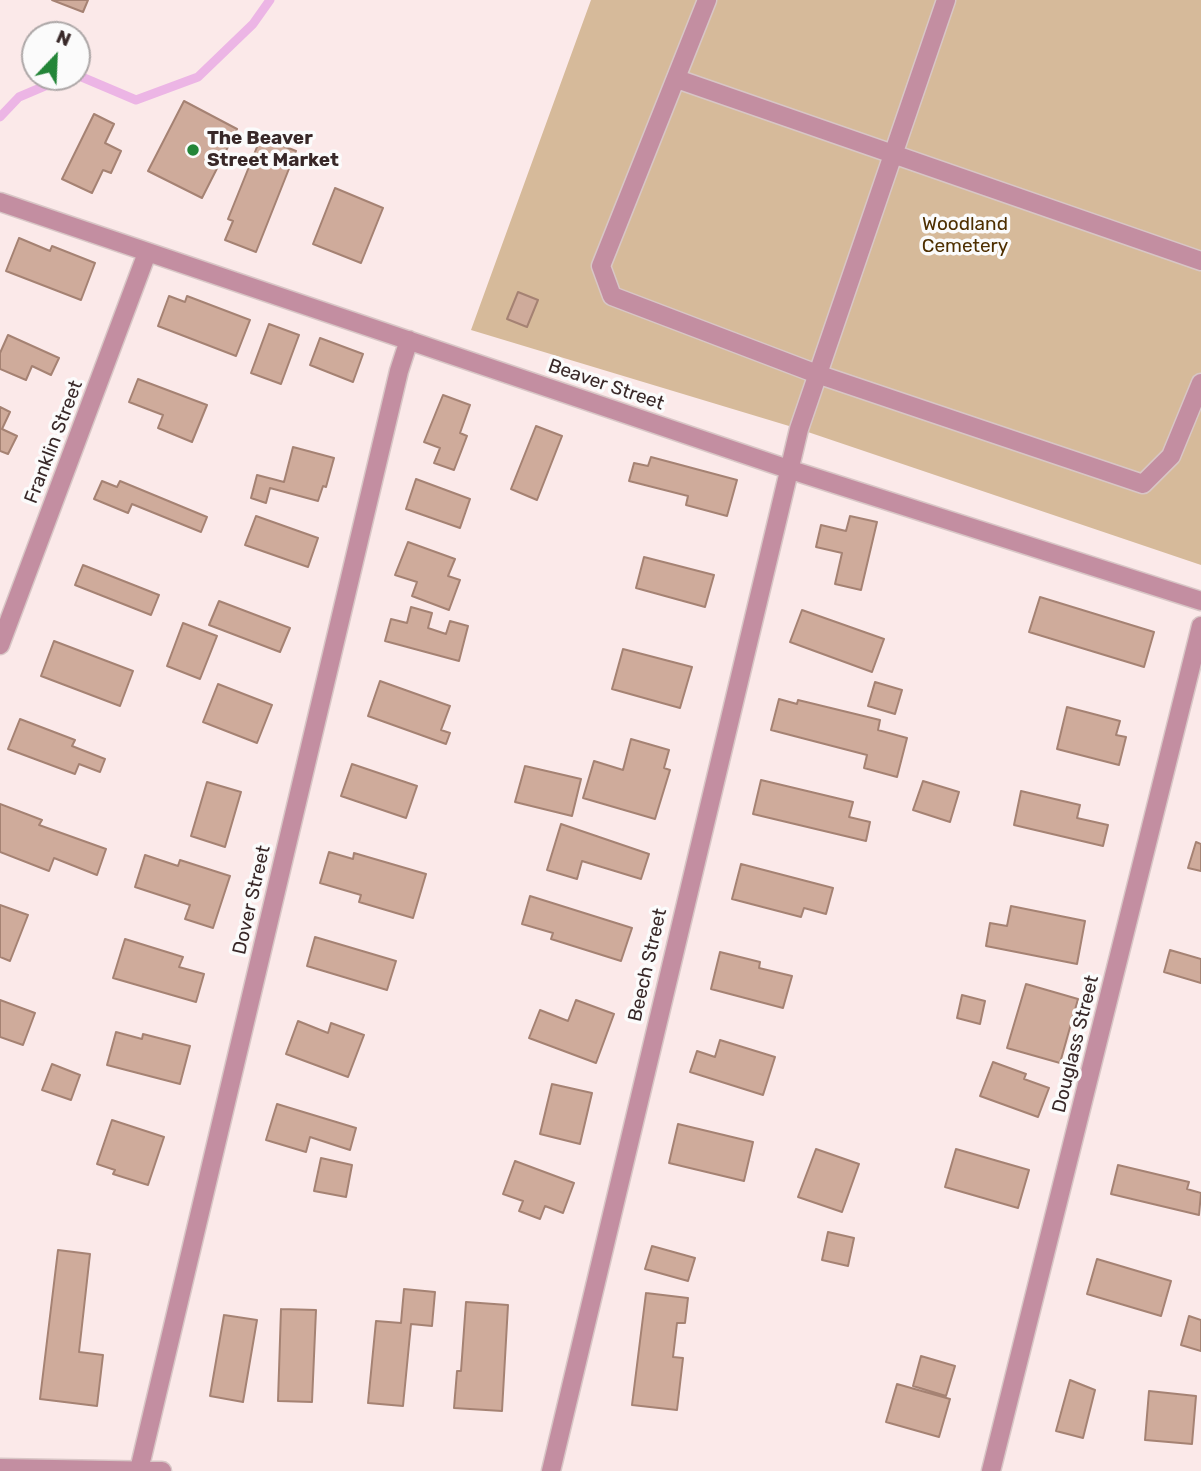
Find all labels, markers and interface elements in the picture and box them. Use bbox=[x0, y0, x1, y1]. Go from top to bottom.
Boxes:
north arrow bbox=[21, 21, 91, 91]
text: N bbox=[53, 25, 74, 51]
place label: The Beaver Street Market bbox=[207, 128, 339, 172]
marker: The Beaver Street Market bbox=[185, 142, 201, 158]
park label: Woodland Cemetery bbox=[922, 214, 1008, 258]
street label: Beaver Street bbox=[545, 354, 667, 416]
street label: Franklin Street bbox=[20, 377, 88, 507]
street label: Dover Street bbox=[228, 843, 276, 957]
street label: Beech Street bbox=[624, 906, 672, 1024]
street label: Douglass Street bbox=[1048, 973, 1104, 1115]

